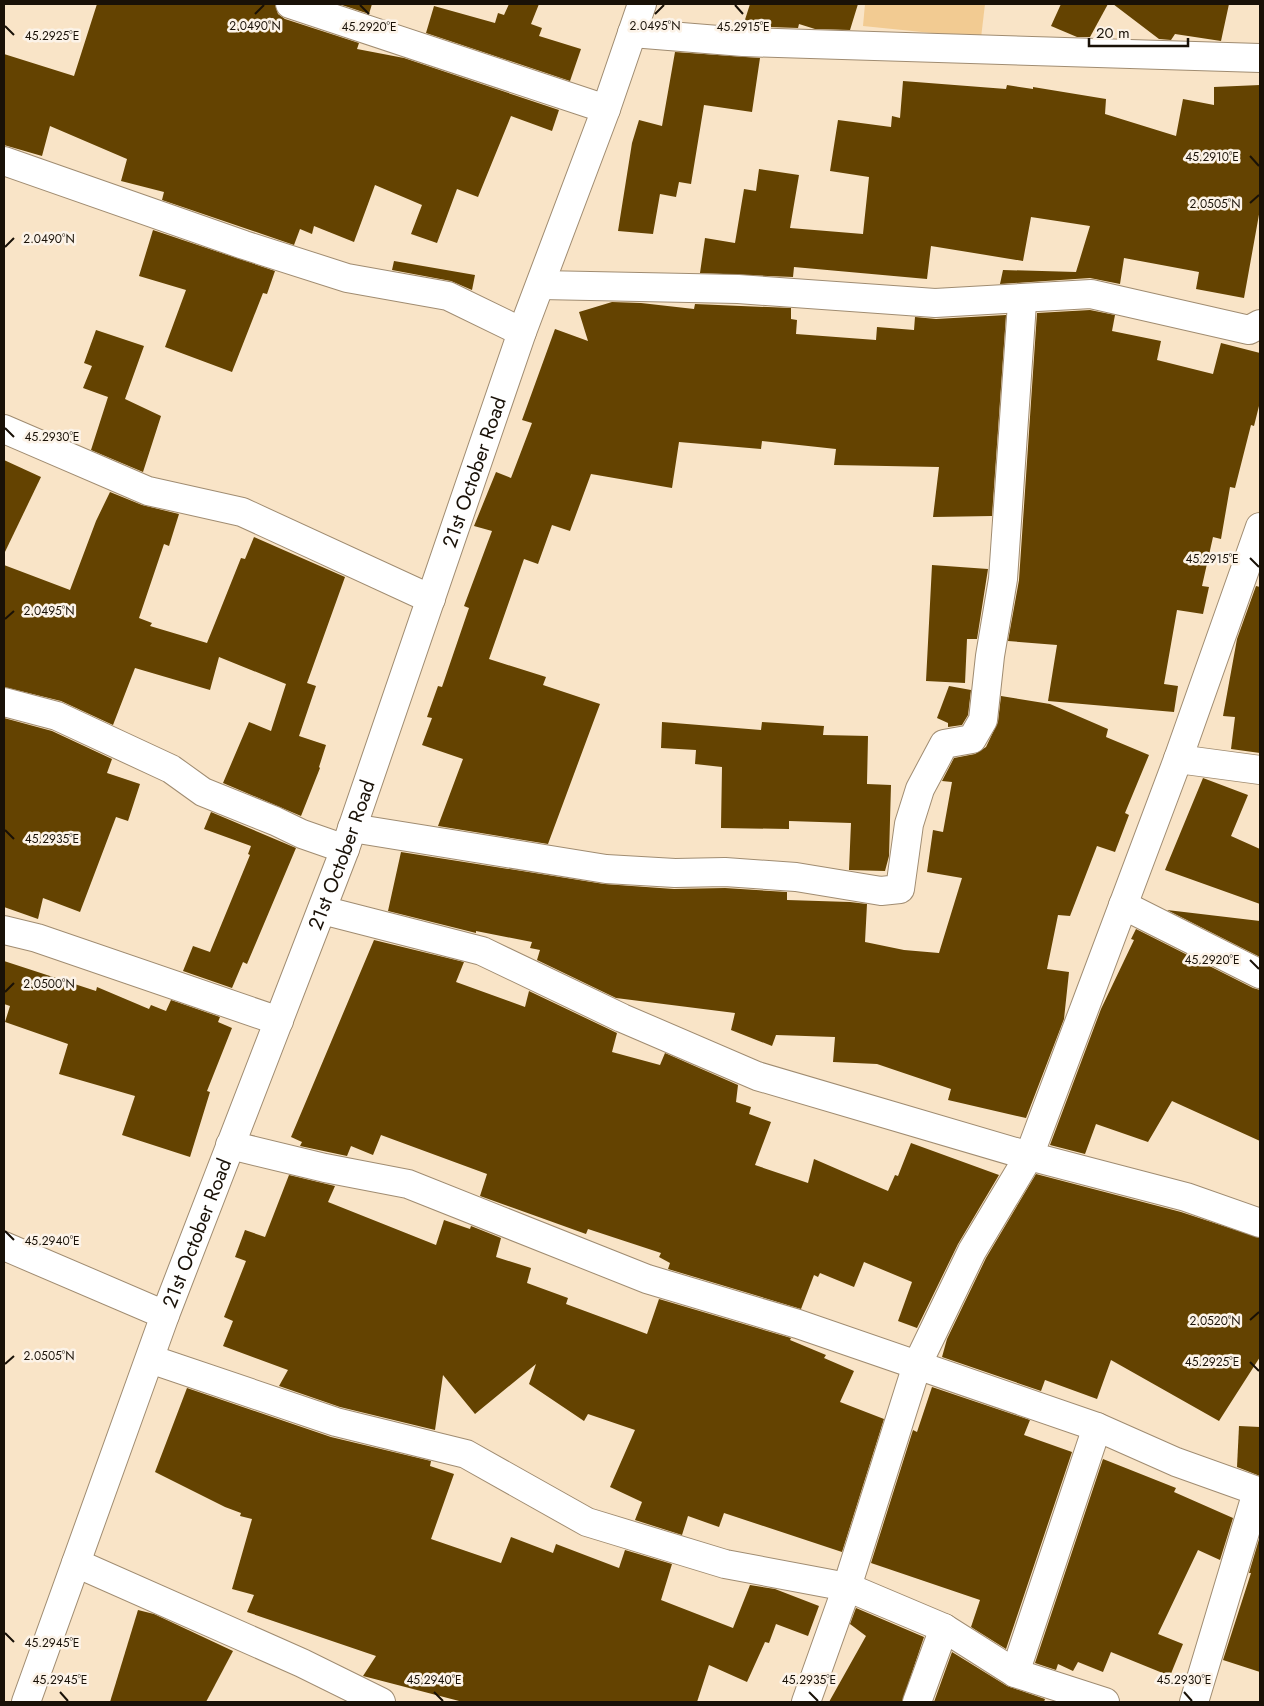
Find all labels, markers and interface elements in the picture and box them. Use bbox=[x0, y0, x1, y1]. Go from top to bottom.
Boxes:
scale bar bbox=[1089, 15, 1188, 47]
text: 2.0490°N bbox=[229, 17, 281, 35]
text: 2.0495°N bbox=[630, 17, 680, 35]
text: 45.2920°E bbox=[341, 18, 397, 36]
text: 45.2915°E bbox=[716, 18, 770, 36]
text: 20 m bbox=[1096, 22, 1130, 44]
text: 45.2925°E bbox=[25, 27, 79, 45]
text: 45.2910°E bbox=[1185, 148, 1239, 166]
text: 2.0505°N bbox=[1189, 195, 1241, 213]
text: 2.0490°N bbox=[23, 230, 75, 248]
street label: 21st October Road bbox=[435, 393, 513, 552]
text: 45.2930°E bbox=[25, 428, 79, 446]
text: 45.2915°E bbox=[1185, 550, 1239, 568]
text: 2.0495°N bbox=[24, 602, 74, 620]
street label: 21st October Road bbox=[301, 776, 382, 934]
text: 45.2935°E bbox=[25, 830, 79, 848]
text: 45.2920°E bbox=[1184, 951, 1240, 969]
text: 2.0500°N bbox=[23, 975, 75, 993]
street label: 21st October Road bbox=[155, 1154, 239, 1312]
text: 45.2940°E bbox=[24, 1232, 80, 1250]
text: 2.0520°N bbox=[1189, 1312, 1241, 1330]
text: 2.0505°N bbox=[23, 1347, 75, 1365]
text: 45.2925°E bbox=[1185, 1353, 1239, 1371]
text: 45.2945°E bbox=[25, 1634, 79, 1652]
text: 45.2945°E bbox=[33, 1671, 87, 1689]
text: 45.2940°E bbox=[406, 1671, 462, 1689]
text: 45.2935°E bbox=[782, 1671, 836, 1689]
text: 45.2930°E bbox=[1157, 1671, 1211, 1689]

